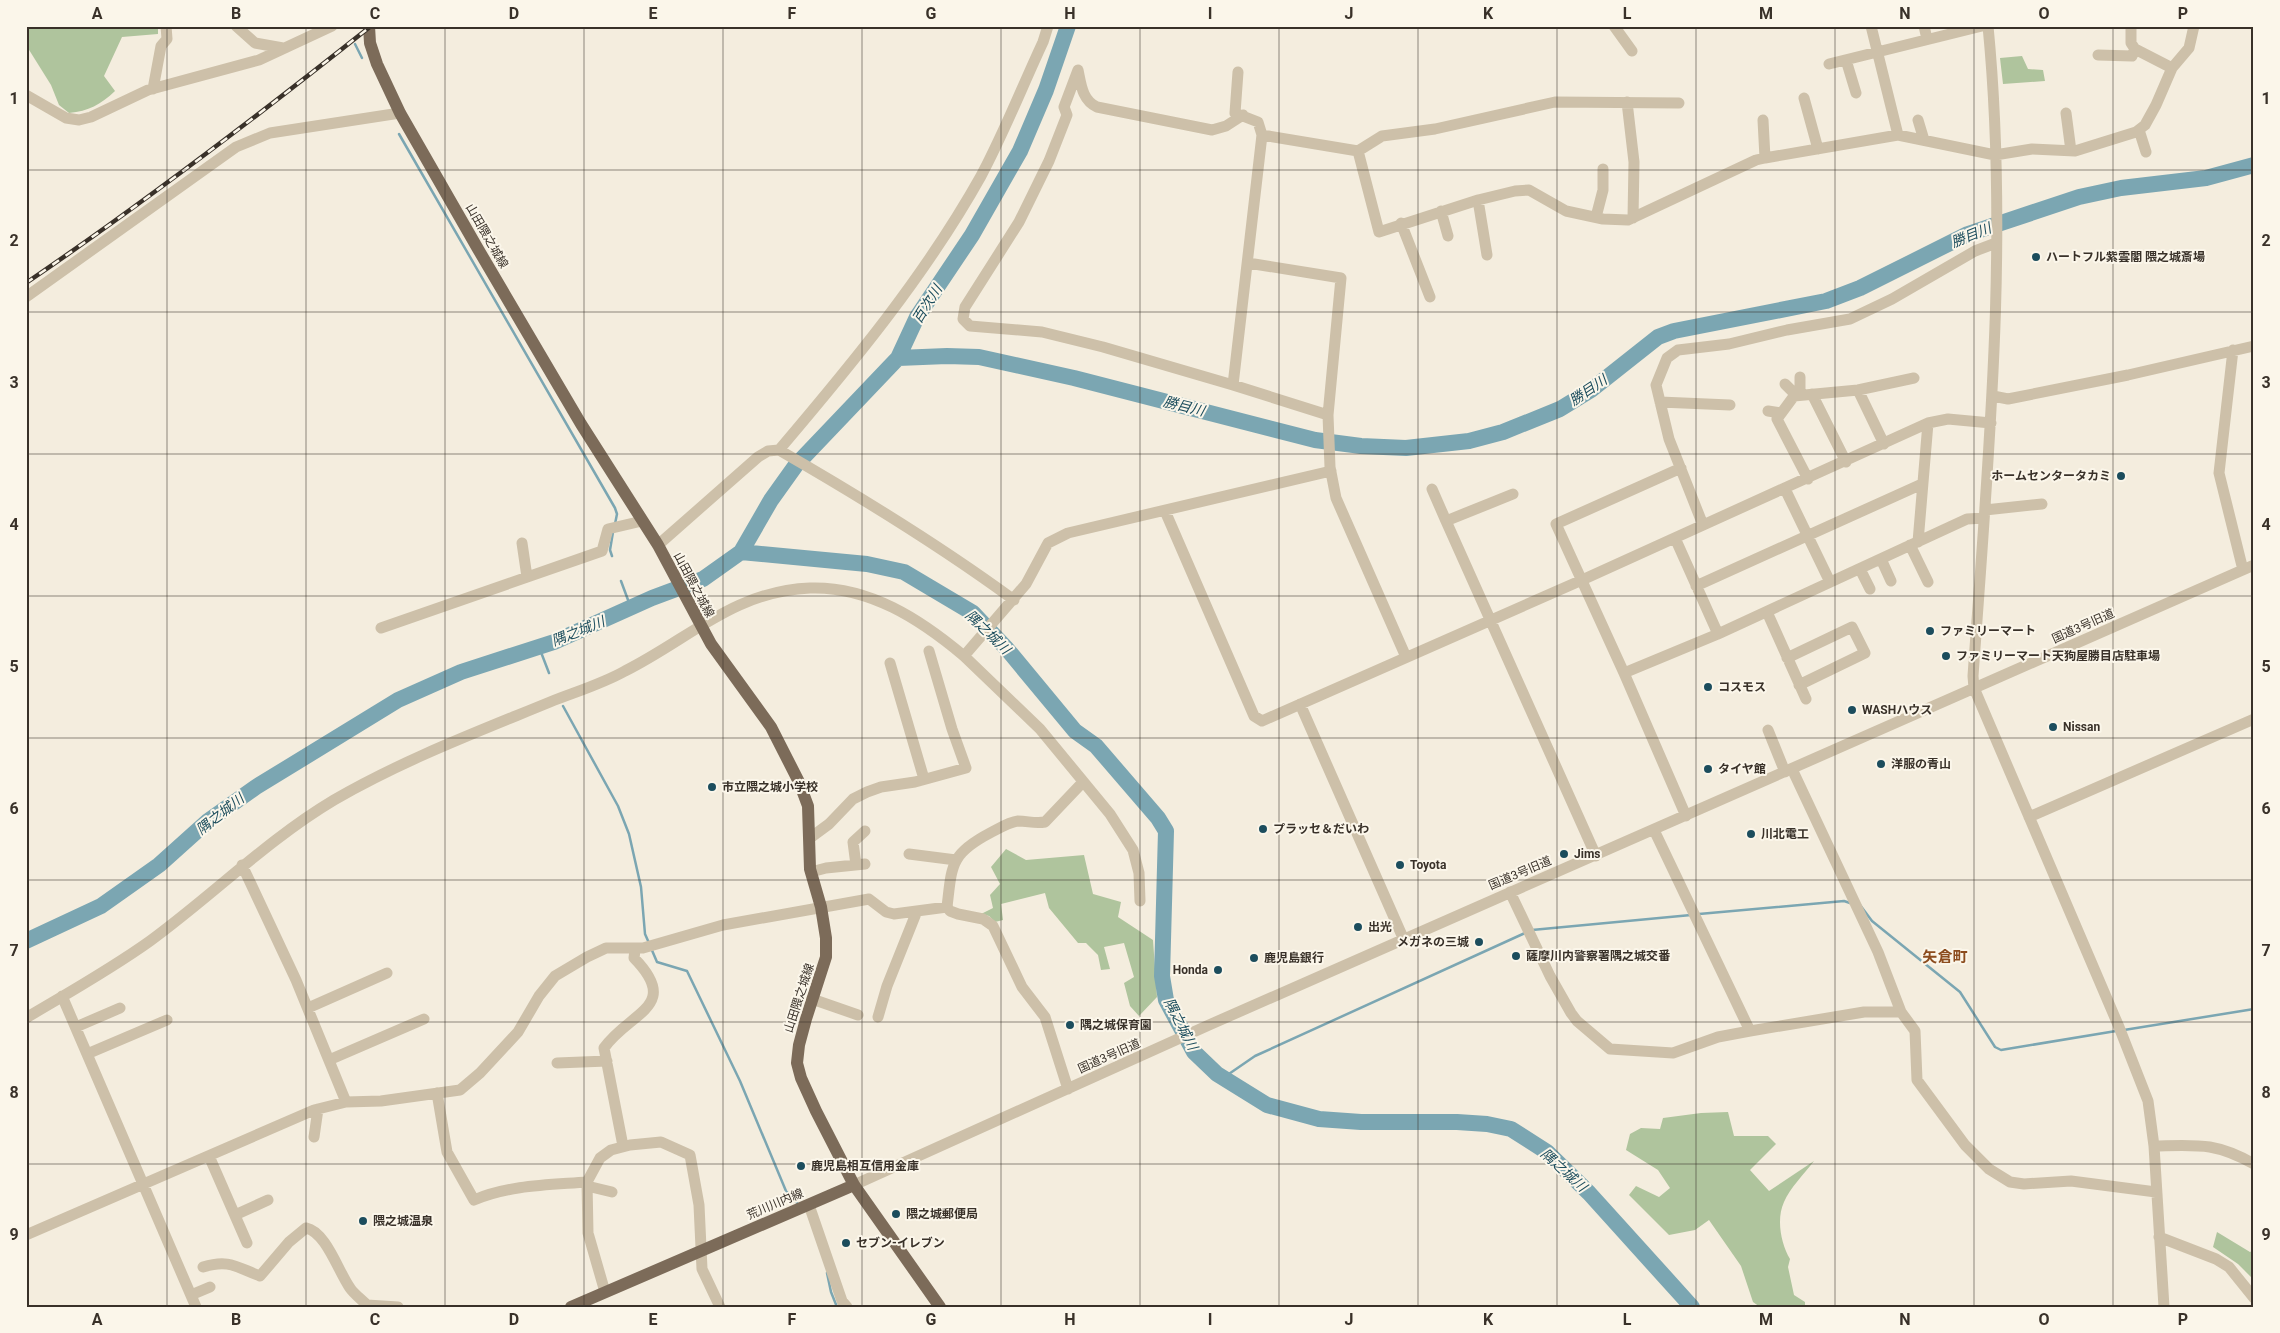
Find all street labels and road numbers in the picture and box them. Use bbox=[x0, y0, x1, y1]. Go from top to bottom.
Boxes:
street label: 山田隈之城線 bbox=[463, 201, 511, 271]
street label: 山田隈之城線 bbox=[671, 550, 717, 620]
street label: 国道3号旧道 bbox=[2050, 606, 2116, 646]
street label: 国道3号旧道 bbox=[1487, 854, 1553, 892]
street label: 山田隈之城線 bbox=[781, 962, 817, 1034]
street label: 国道3号旧道 bbox=[1076, 1036, 1142, 1076]
street label: 荒川川内線 bbox=[745, 1186, 805, 1222]

